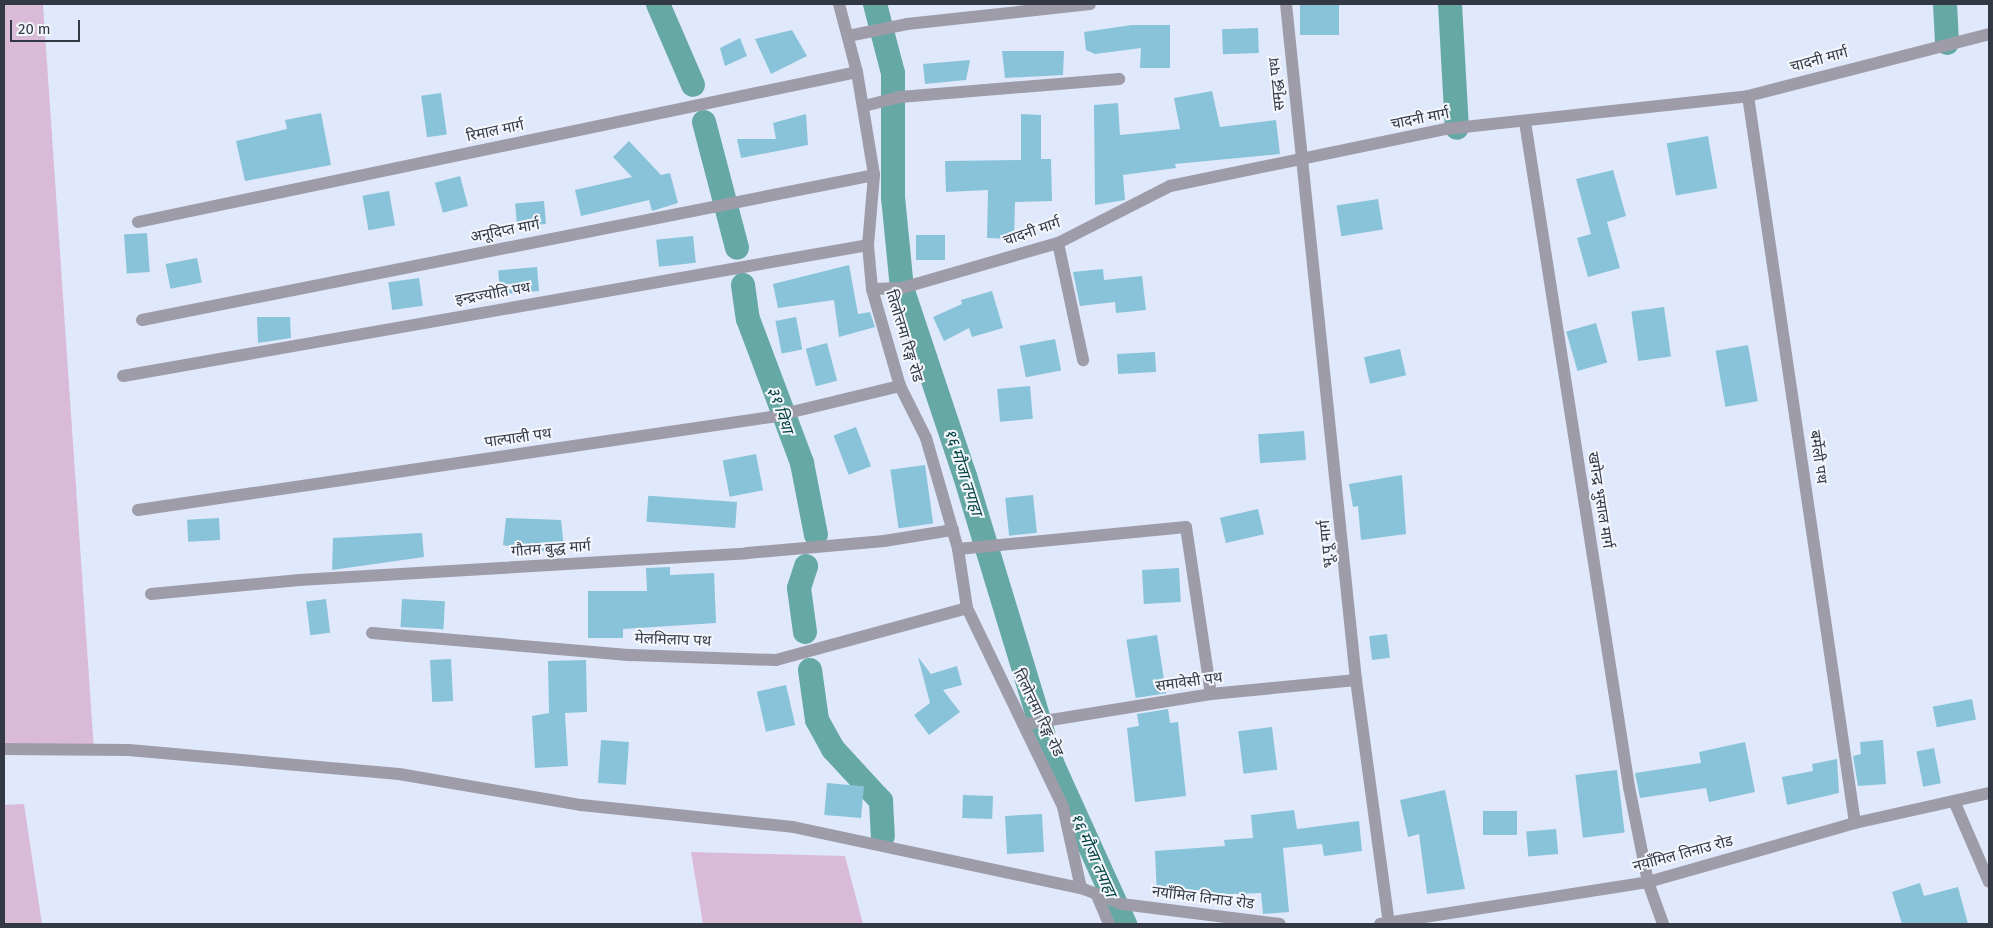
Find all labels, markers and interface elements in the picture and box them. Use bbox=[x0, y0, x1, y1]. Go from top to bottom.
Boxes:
scale bar bbox=[12, 10, 82, 42]
text: 20 m bbox=[18, 20, 51, 38]
street label: चादनी मार्ग bbox=[1788, 44, 1850, 76]
street label: समृद्ध पथ bbox=[1265, 57, 1289, 111]
street label: चादनी मार्ग bbox=[1389, 105, 1451, 133]
street label: रिमाल मार्ग bbox=[465, 116, 525, 146]
street label: चादनी मार्ग bbox=[1001, 214, 1063, 250]
street label: अनूदिप्त मार्ग bbox=[469, 215, 541, 247]
street label: इन्द्रज्योति पथ bbox=[454, 279, 532, 309]
street label: तिलोत्तमा रिङ्ग रोड bbox=[881, 288, 927, 384]
water label: ३१ विधा bbox=[763, 384, 797, 436]
street label: पाल्पाली पथ bbox=[483, 424, 553, 452]
water label: १६ मौजा तपाहा bbox=[940, 426, 986, 518]
street label: बर्मेली पथ bbox=[1805, 429, 1831, 485]
street label: खगेन्द्र भुसाल मार्ग bbox=[1583, 451, 1617, 549]
street label: भू.पू मार्ग bbox=[1316, 519, 1338, 569]
street label: गौतम बुद्ध मार्ग bbox=[511, 537, 591, 561]
street label: मेलमिलाप पथ bbox=[634, 630, 712, 650]
street label: तिलोत्तमा रिङ्ग रोड bbox=[1009, 666, 1067, 760]
street label: समावेसी पथ bbox=[1154, 668, 1224, 696]
water label: १६ मौजा तपाहा bbox=[1066, 810, 1120, 900]
street label: नयाँमिल तिनाउ रोड bbox=[1631, 832, 1735, 876]
street label: नयाँमिल तिनाउ रोड bbox=[1151, 883, 1255, 913]

